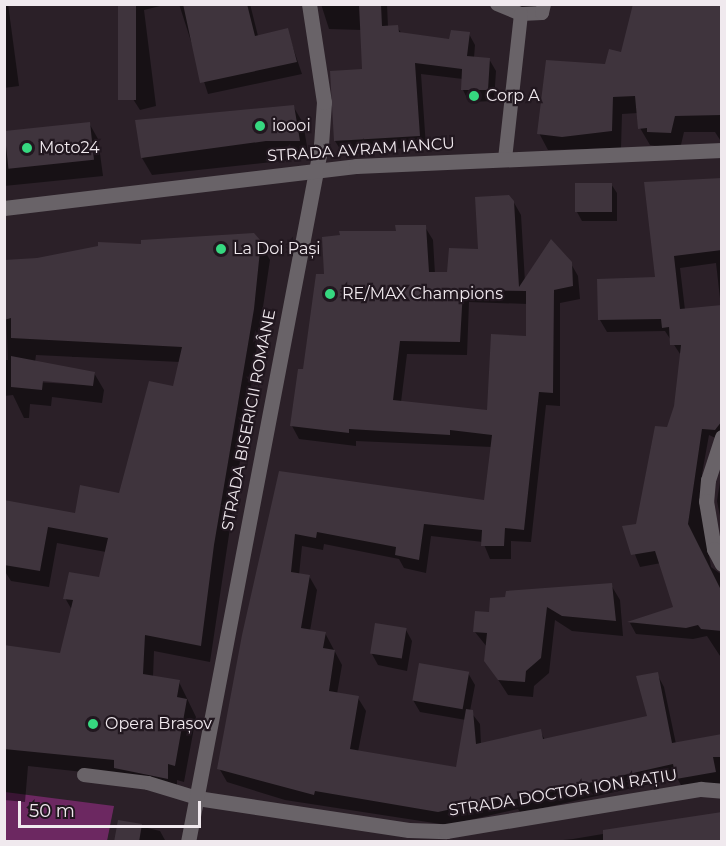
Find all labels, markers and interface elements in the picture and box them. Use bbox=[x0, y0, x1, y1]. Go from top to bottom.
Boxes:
place label: Corp A bbox=[486, 86, 540, 106]
marker: Corp A bbox=[467, 89, 481, 103]
place label: ioooi bbox=[272, 116, 311, 136]
marker: ioooi bbox=[253, 119, 267, 133]
street label: STRADA AVRAM IANCU bbox=[266, 134, 456, 166]
place label: Moto24 bbox=[39, 138, 100, 158]
marker: Moto24 bbox=[20, 141, 34, 155]
place label: La Doi Pași bbox=[233, 239, 321, 259]
marker: La Doi Pași bbox=[214, 242, 228, 256]
place label: RE/MAX Champions bbox=[342, 284, 503, 304]
marker: RE/MAX Champions bbox=[323, 287, 337, 301]
street label: STRADA BISERICII ROMÂNE bbox=[218, 308, 280, 532]
place label: Opera Brașov bbox=[105, 714, 212, 734]
marker: Opera Brașov bbox=[86, 717, 100, 731]
street label: STRADA DOCTOR ION RAȚIU bbox=[447, 765, 679, 821]
scale bar bbox=[21, 789, 204, 827]
text: 50 m bbox=[29, 800, 75, 822]

